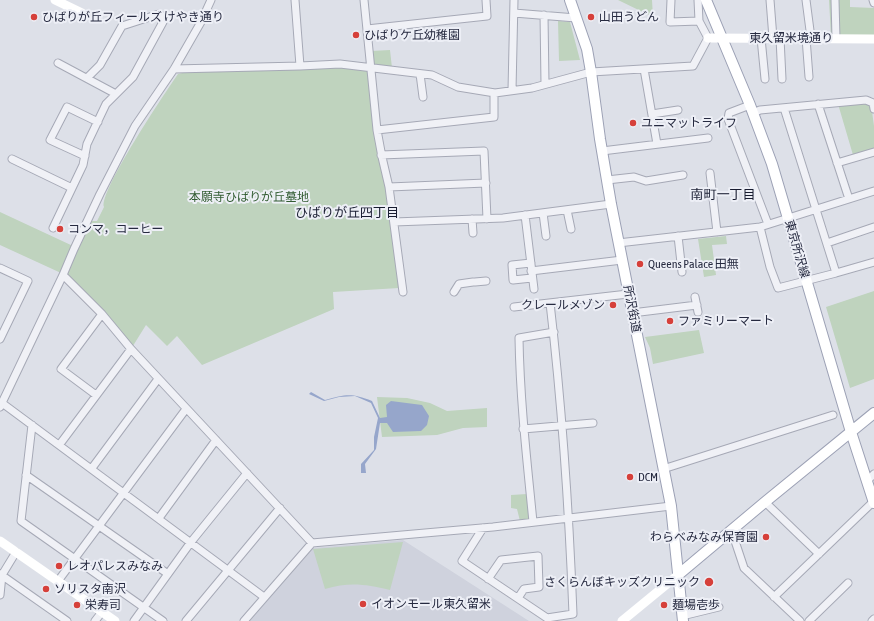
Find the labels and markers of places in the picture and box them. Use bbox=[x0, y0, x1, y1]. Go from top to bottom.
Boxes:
place label: ひばりが丘フィールズ けやき通り bbox=[42, 10, 224, 24]
place label: 山田うどん bbox=[599, 10, 659, 24]
marker: ひばりが丘フィールズ けやき通り bbox=[29, 12, 39, 22]
marker: 山田うどん bbox=[586, 12, 596, 22]
place label: ひばりケ丘幼稚園 bbox=[364, 28, 460, 42]
marker: ひばりケ丘幼稚園 bbox=[351, 30, 361, 40]
place label: ユニマットライフ bbox=[641, 116, 737, 130]
marker: ユニマットライフ bbox=[628, 118, 638, 128]
place label: コンマ，コーヒー bbox=[68, 222, 163, 236]
marker: コンマ，コーヒー bbox=[55, 224, 65, 234]
place label: Queens Palace 田無 bbox=[648, 257, 739, 271]
marker: Queens Palace 田無 bbox=[635, 259, 645, 269]
place label: クレールメゾン bbox=[521, 298, 605, 312]
marker: クレールメゾン bbox=[608, 300, 618, 310]
place label: ファミリーマート bbox=[678, 314, 774, 328]
marker: ファミリーマート bbox=[665, 316, 675, 326]
place label: DCM bbox=[638, 470, 658, 484]
marker: DCM bbox=[625, 472, 635, 482]
place label: わらべみなみ保育園 bbox=[650, 530, 758, 544]
marker: わらべみなみ保育園 bbox=[761, 532, 771, 542]
place label: レオパレスみなみ bbox=[67, 559, 163, 573]
marker: レオパレスみなみ bbox=[54, 561, 64, 571]
place label: さくらんぼキッズクリニック bbox=[544, 575, 700, 589]
marker: さくらんぼキッズクリニック bbox=[703, 576, 715, 588]
place label: ソリスタ南沢 bbox=[54, 582, 126, 596]
marker: ソリスタ南沢 bbox=[41, 584, 51, 594]
place label: イオンモール東久留米 bbox=[371, 597, 491, 611]
place label: 栄寿司 bbox=[85, 598, 121, 612]
place label: 麺場壱歩 bbox=[672, 598, 720, 612]
marker: イオンモール東久留米 bbox=[358, 599, 368, 609]
marker: 栄寿司 bbox=[72, 600, 82, 610]
marker: 麺場壱歩 bbox=[659, 600, 669, 610]

